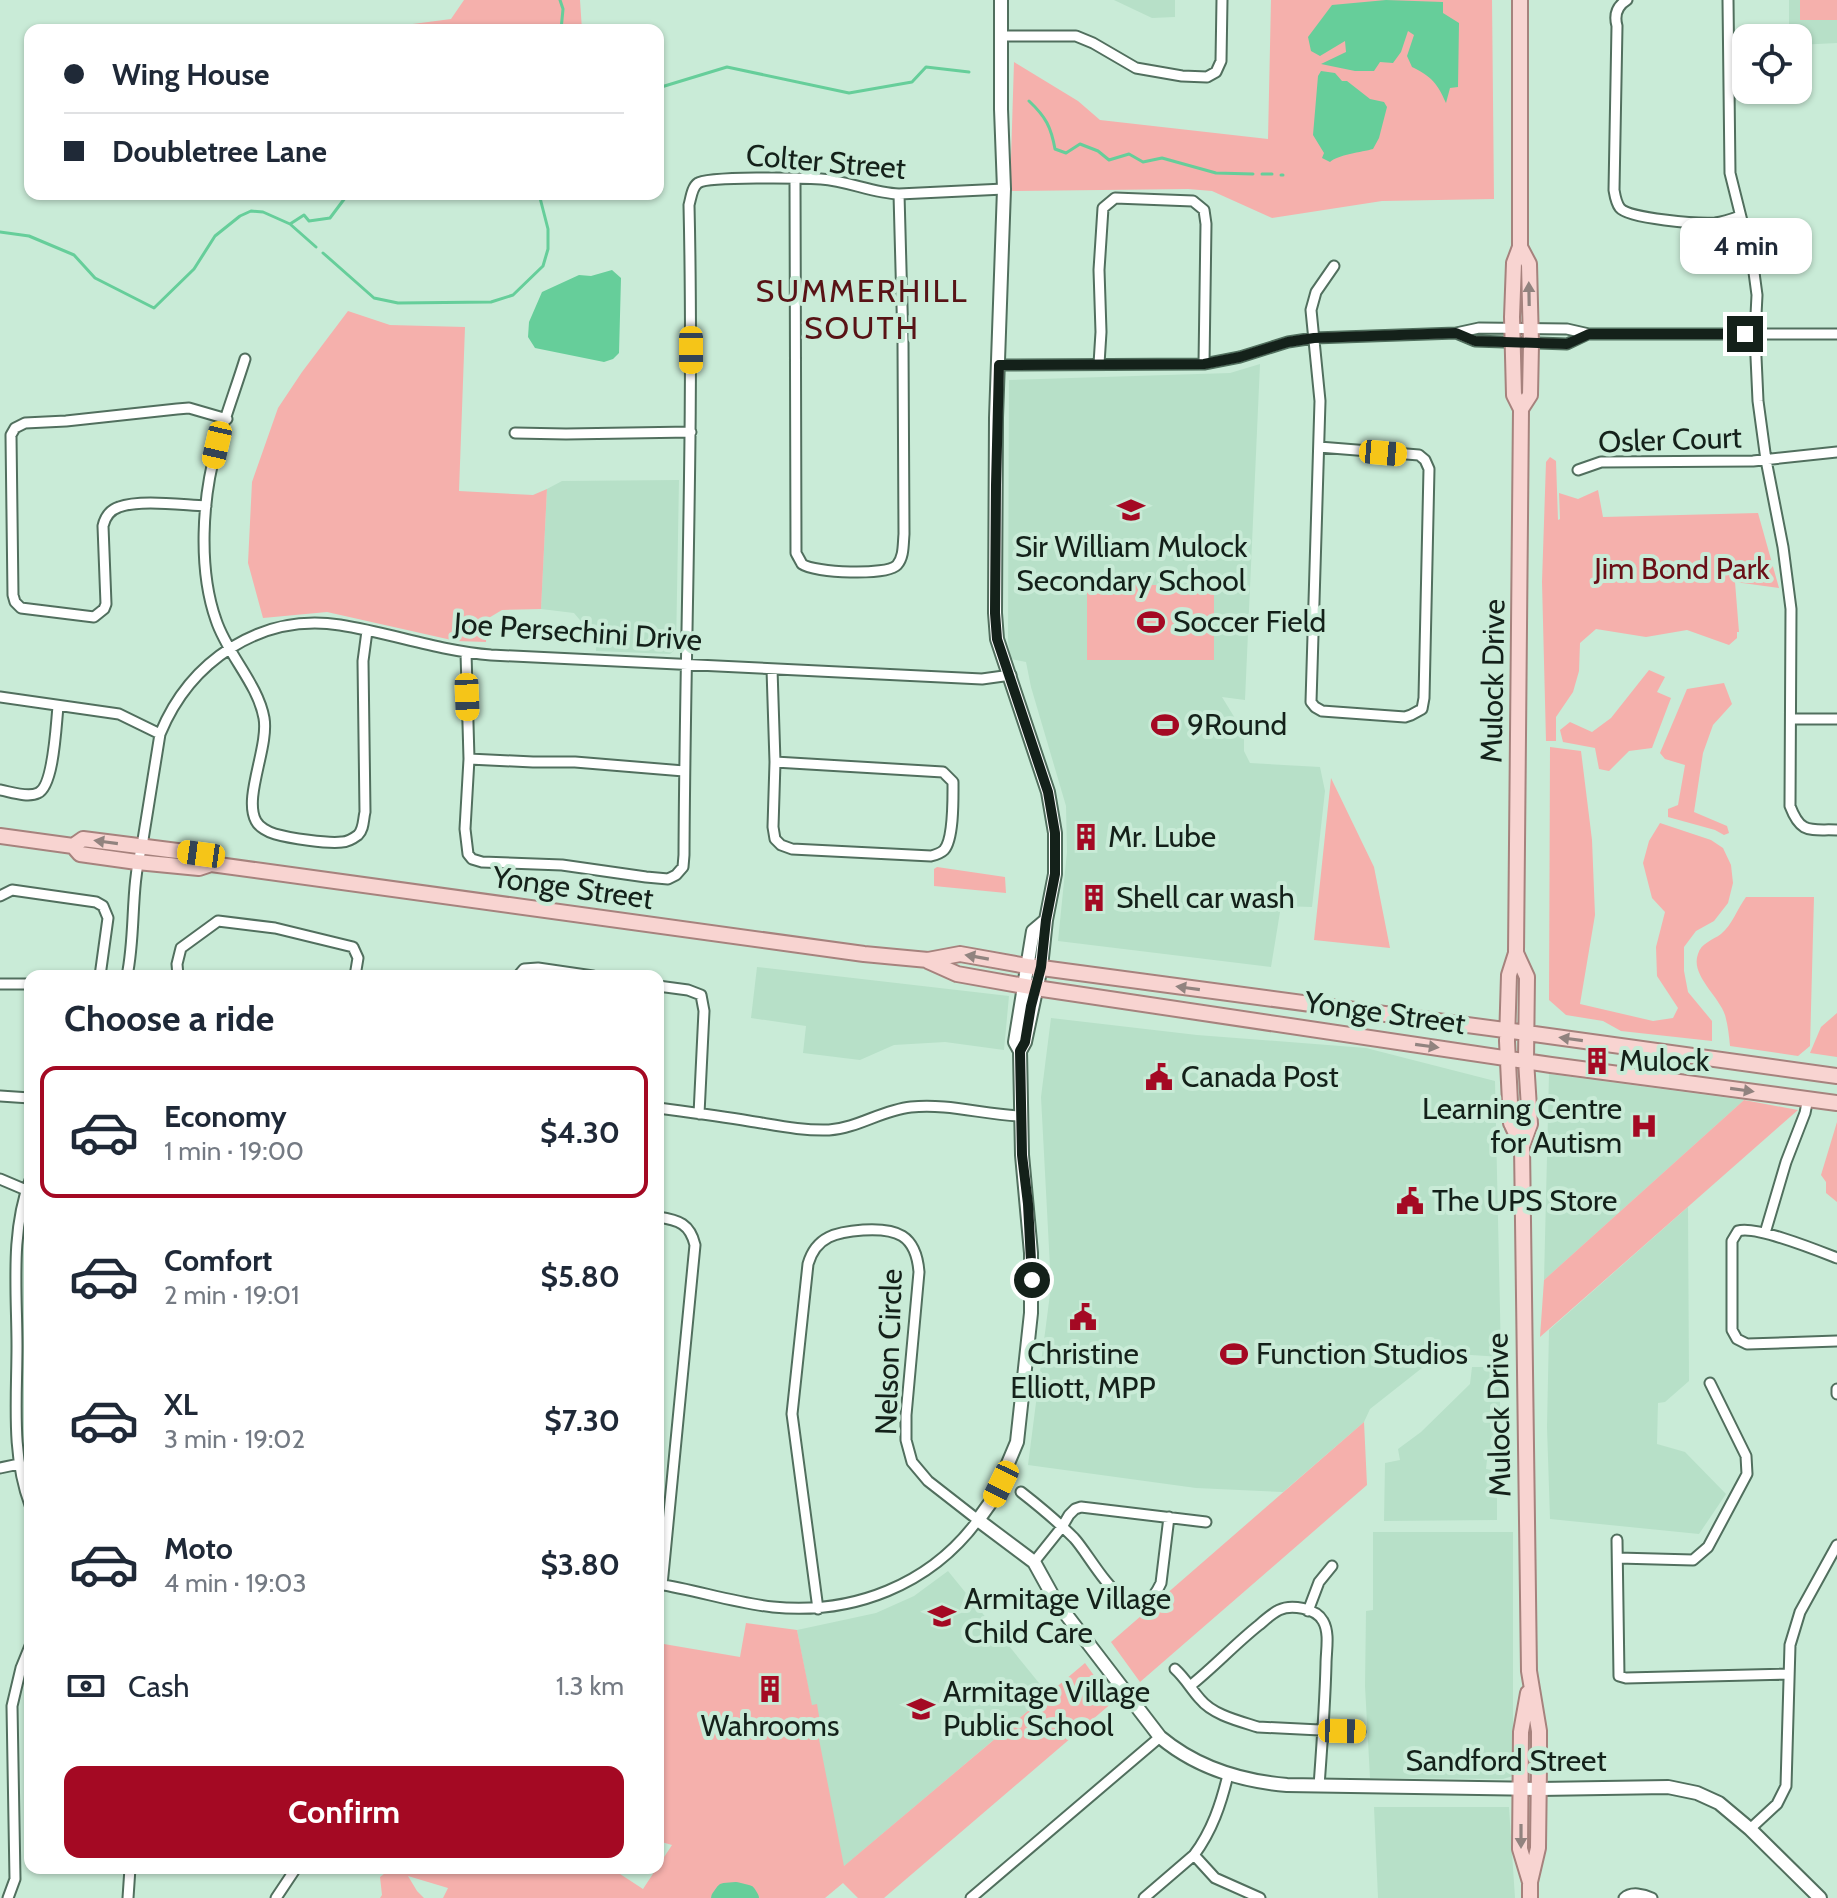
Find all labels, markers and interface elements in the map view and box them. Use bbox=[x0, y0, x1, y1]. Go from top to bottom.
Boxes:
map controls bbox=[1732, 24, 1812, 104]
button: locate bbox=[1732, 24, 1812, 104]
text: Wing House bbox=[112, 56, 270, 93]
text: Doubletree Lane bbox=[112, 133, 327, 170]
street label: Colter Street bbox=[745, 136, 907, 187]
callout: 4 min bbox=[1679, 218, 1811, 274]
text: 4 min bbox=[1713, 230, 1779, 262]
district label: SUMMERHILL SOUTH bbox=[755, 271, 969, 347]
one-way arrow bbox=[1523, 281, 1536, 306]
route end bbox=[1727, 316, 1763, 352]
car bbox=[679, 326, 703, 374]
car bbox=[200, 419, 234, 471]
street label: Osler Court bbox=[1598, 419, 1742, 460]
car bbox=[1358, 439, 1408, 467]
school or university icon: Sir William Mulock Secondary School bbox=[1116, 495, 1146, 525]
place label: Sir William Mulock Secondary School bbox=[1015, 528, 1248, 599]
park label: Jim Bond Park bbox=[1593, 550, 1770, 587]
street label: Mulock Drive bbox=[1473, 599, 1512, 763]
place label: Soccer Field bbox=[1173, 603, 1326, 640]
street label: Joe Persechini Drive bbox=[452, 604, 703, 659]
sports icon: Soccer Field bbox=[1136, 607, 1166, 637]
car bbox=[454, 673, 480, 721]
place label: 9Round bbox=[1187, 706, 1287, 743]
sports icon: 9Round bbox=[1150, 710, 1180, 740]
place label: Mr. Lube bbox=[1108, 818, 1216, 855]
building icon: Mr. Lube bbox=[1071, 822, 1101, 852]
one-way arrow bbox=[93, 835, 118, 848]
car bbox=[176, 839, 226, 869]
street label: Yonge Street bbox=[489, 858, 656, 917]
place label: Shell car wash bbox=[1116, 879, 1295, 916]
building icon: Shell car wash bbox=[1079, 883, 1109, 913]
one-way arrow bbox=[965, 951, 990, 963]
one-way arrow bbox=[1175, 981, 1200, 994]
street label: Yonge Street bbox=[1301, 983, 1468, 1042]
text: Choose a ride bbox=[64, 996, 274, 1040]
one-way arrow bbox=[1558, 1032, 1583, 1045]
one-way arrow bbox=[1414, 1041, 1439, 1053]
place label: Mulock bbox=[1619, 1042, 1710, 1079]
building icon: Mulock bbox=[1582, 1046, 1612, 1076]
place label: Canada Post bbox=[1181, 1058, 1339, 1095]
public building icon: Canada Post bbox=[1144, 1062, 1174, 1092]
one-way arrow bbox=[1730, 1083, 1755, 1096]
place label: Learning Centre for Autism bbox=[1422, 1090, 1622, 1161]
icon: car bbox=[68, 1096, 140, 1168]
text: Economy bbox=[164, 1098, 287, 1135]
hospital icon: Learning Centre for Autism bbox=[1629, 1111, 1659, 1141]
text: $4.30 bbox=[540, 1114, 620, 1151]
text: 1 min · 19:00 bbox=[164, 1135, 304, 1167]
place label: The UPS Store bbox=[1432, 1182, 1617, 1219]
public building icon: The UPS Store bbox=[1395, 1186, 1425, 1216]
icon: car bbox=[68, 1240, 140, 1312]
text: Comfort bbox=[164, 1242, 272, 1279]
text: $5.80 bbox=[541, 1258, 620, 1295]
route start bbox=[1014, 1262, 1050, 1298]
street label: Nelson Circle bbox=[867, 1268, 910, 1436]
text: 2 min · 19:01 bbox=[164, 1279, 300, 1311]
public building icon: Christine Elliott, MPP bbox=[1068, 1302, 1098, 1332]
street label: Mulock Drive bbox=[1479, 1333, 1518, 1497]
place label: Christine Elliott, MPP bbox=[1010, 1335, 1156, 1406]
place label: Function Studios bbox=[1256, 1335, 1468, 1372]
sports icon: Function Studios bbox=[1219, 1339, 1249, 1369]
icon: car bbox=[68, 1384, 140, 1456]
text: XL bbox=[164, 1386, 198, 1423]
text: $7.30 bbox=[544, 1402, 620, 1439]
text: 3 min · 19:02 bbox=[164, 1423, 305, 1455]
car bbox=[980, 1457, 1022, 1511]
icon: car bbox=[68, 1528, 140, 1600]
text: Moto bbox=[164, 1530, 233, 1567]
text: $3.80 bbox=[540, 1546, 620, 1583]
text: 4 min · 19:03 bbox=[164, 1567, 306, 1599]
place label: Armitage Village Child Care bbox=[964, 1580, 1171, 1651]
school or university icon: Armitage Village Child Care bbox=[927, 1601, 957, 1631]
icon: cash bbox=[64, 1664, 108, 1708]
text: Cash bbox=[128, 1668, 190, 1705]
text: 1.3 km bbox=[556, 1670, 624, 1702]
place label: Armitage Village Public School bbox=[943, 1673, 1150, 1744]
building icon: Wahrooms bbox=[755, 1674, 785, 1704]
school or university icon: Armitage Village Public School bbox=[906, 1694, 936, 1724]
place label: Wahrooms bbox=[701, 1707, 839, 1744]
car bbox=[1318, 1719, 1366, 1743]
street label: Sandford Street bbox=[1405, 1742, 1607, 1779]
button: Confirm bbox=[64, 1766, 624, 1858]
one-way arrow bbox=[1515, 1824, 1527, 1849]

